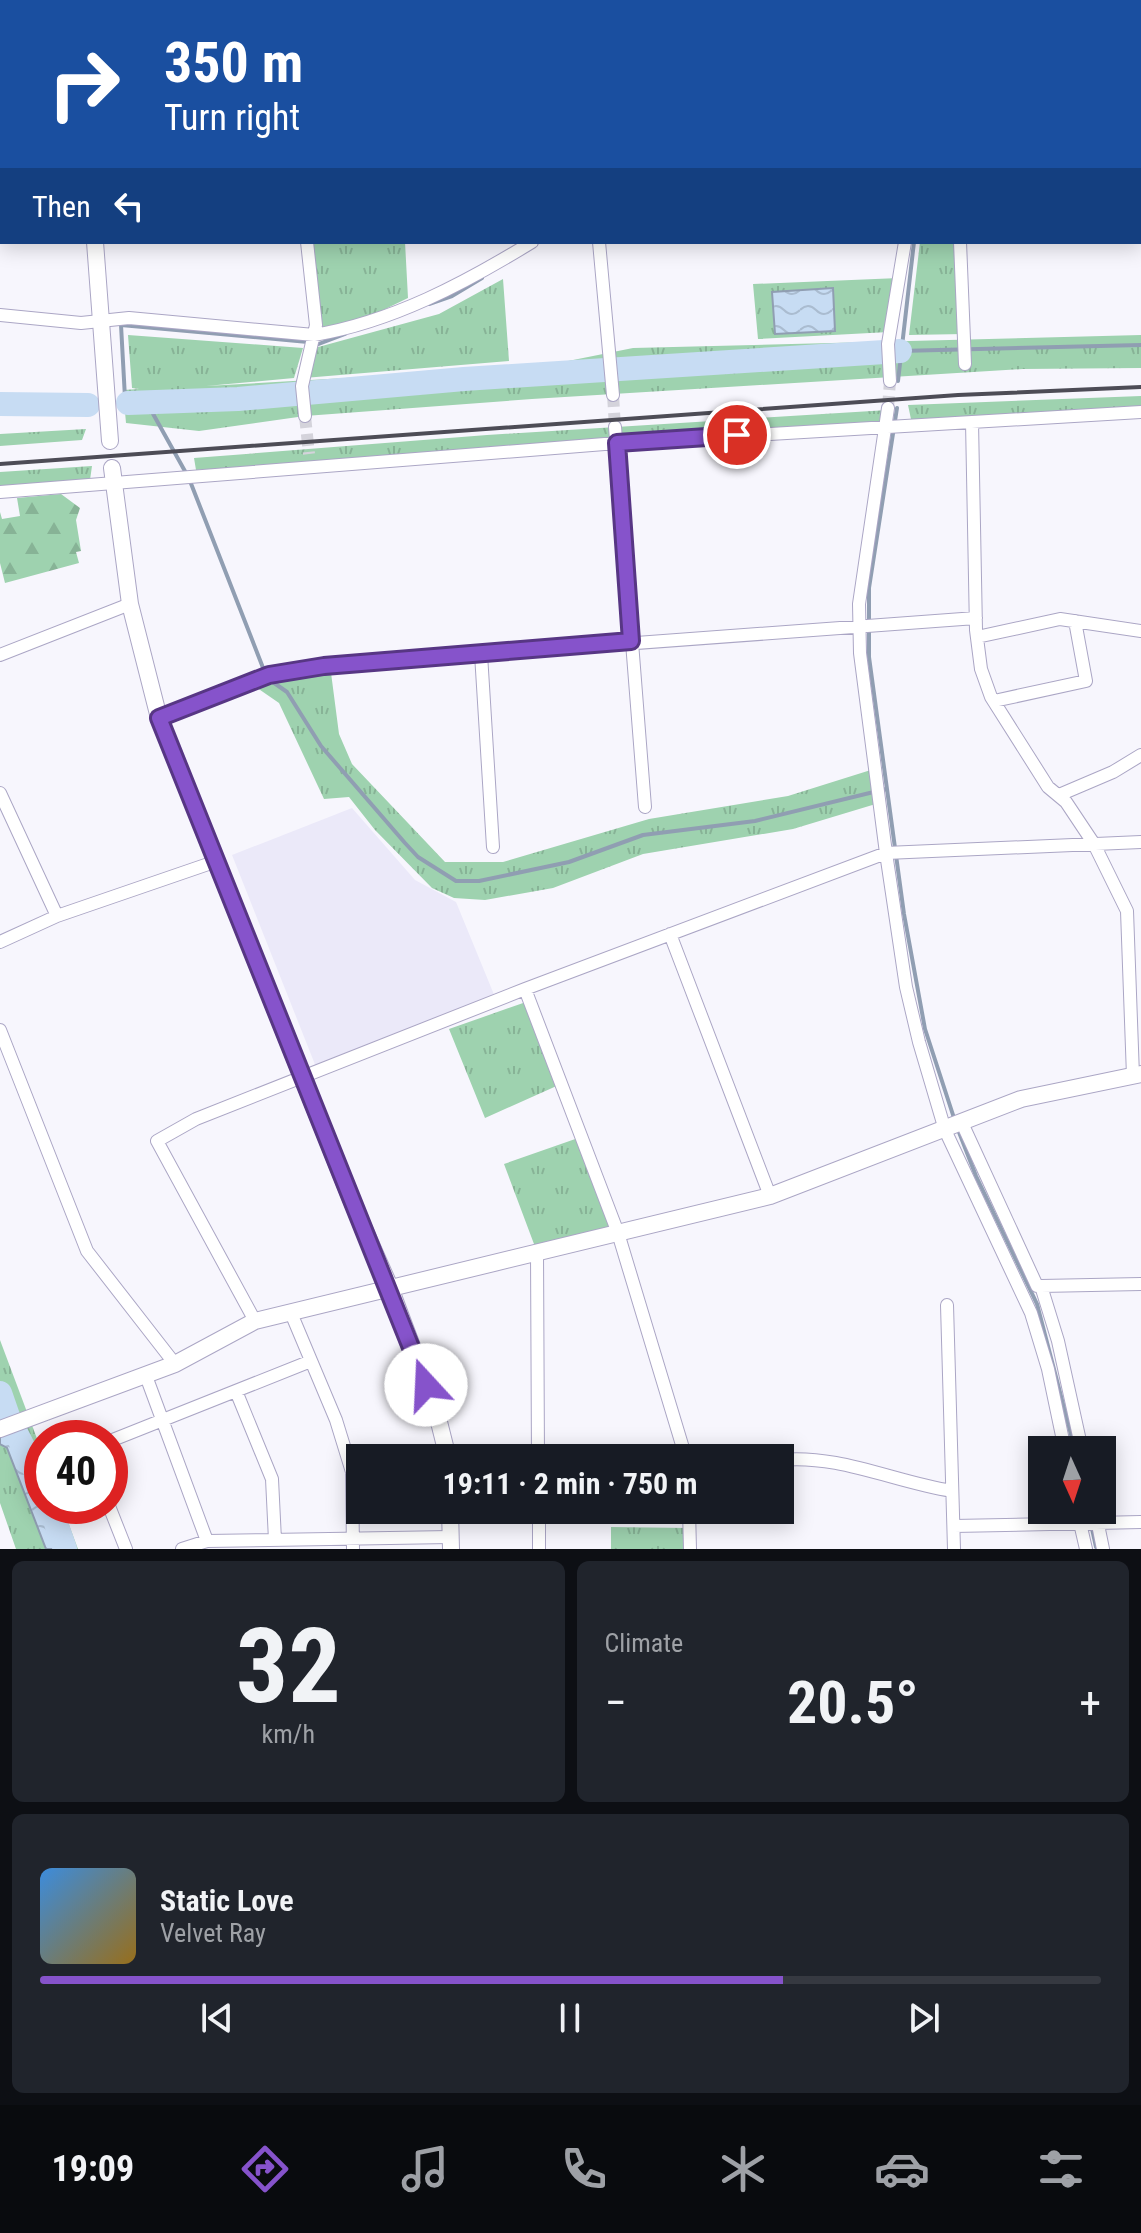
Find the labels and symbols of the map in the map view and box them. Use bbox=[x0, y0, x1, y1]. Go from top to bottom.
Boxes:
pin bbox=[703, 401, 771, 469]
position arrow bbox=[384, 1343, 468, 1427]
speed limit sign: 40 bbox=[24, 1420, 128, 1524]
north arrow bbox=[1028, 1436, 1116, 1524]

